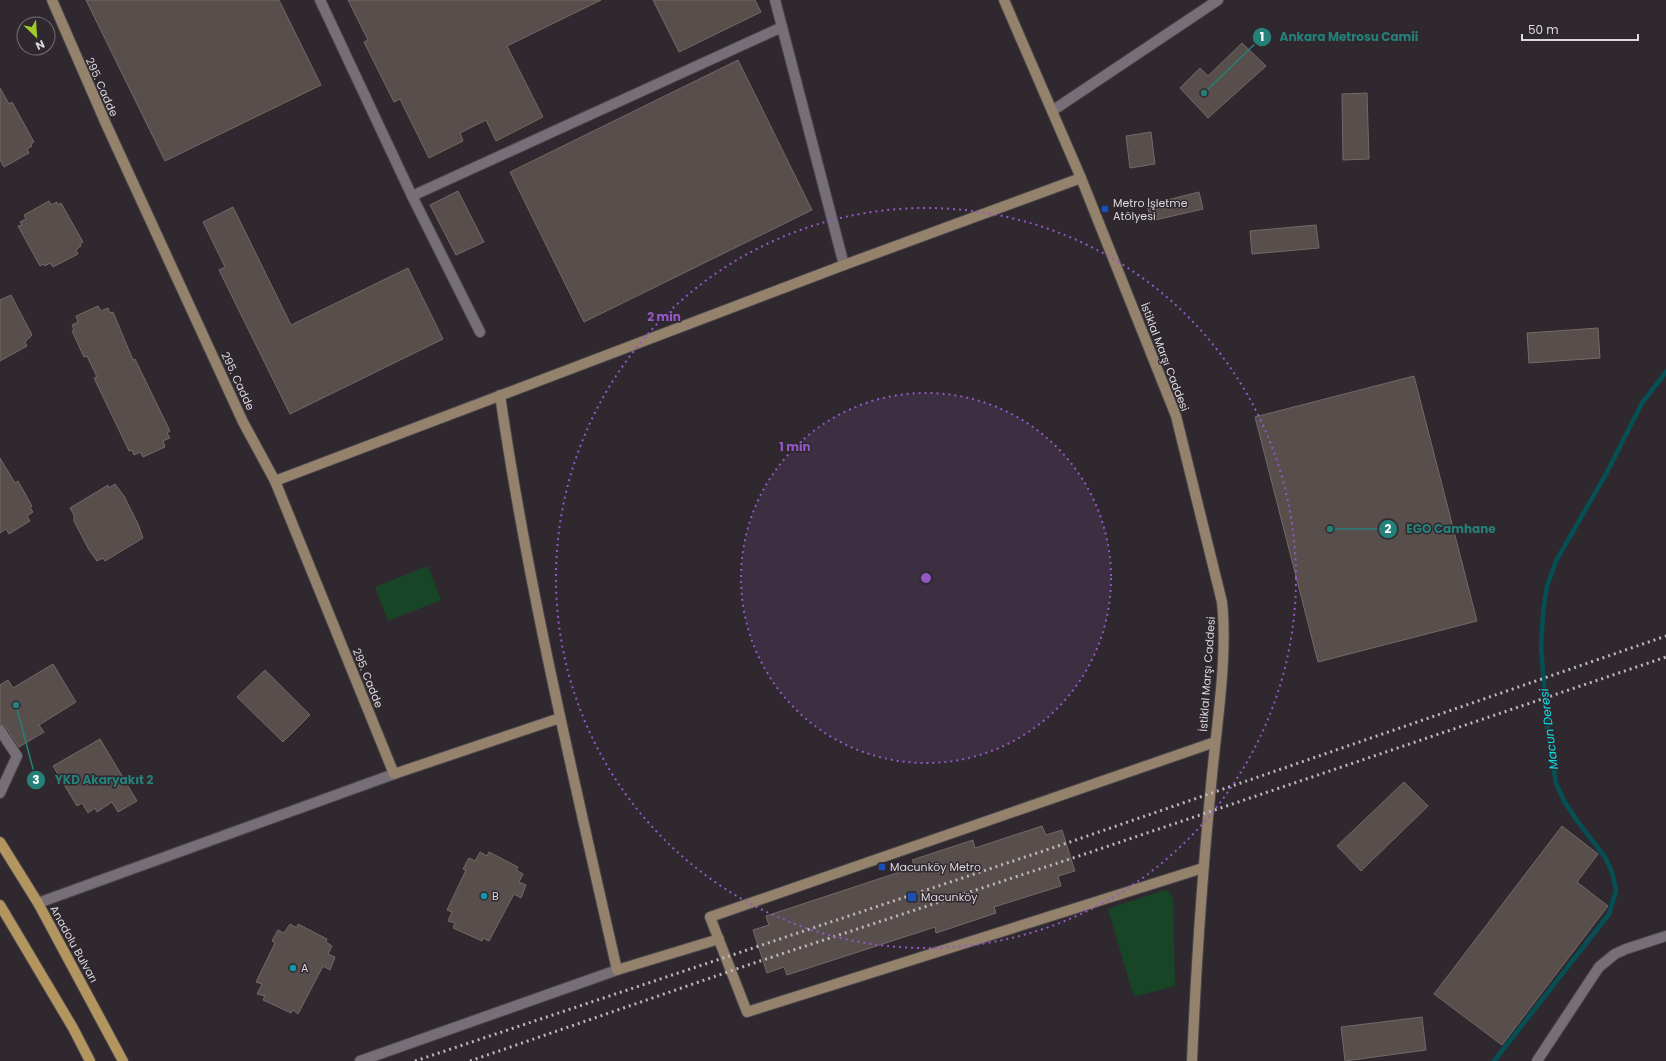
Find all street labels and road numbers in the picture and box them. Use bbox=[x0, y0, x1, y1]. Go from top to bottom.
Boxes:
street label: 295. Cadde bbox=[82, 55, 122, 119]
street label: İstiklal Marşı Caddesi bbox=[1137, 300, 1193, 414]
street label: 295. Cadde bbox=[217, 349, 259, 413]
street label: İstiklal Marşı Caddesi bbox=[1195, 616, 1219, 732]
street label: 295. Cadde bbox=[349, 646, 387, 710]
street label: Anadolu Bulvarı bbox=[46, 903, 102, 985]

